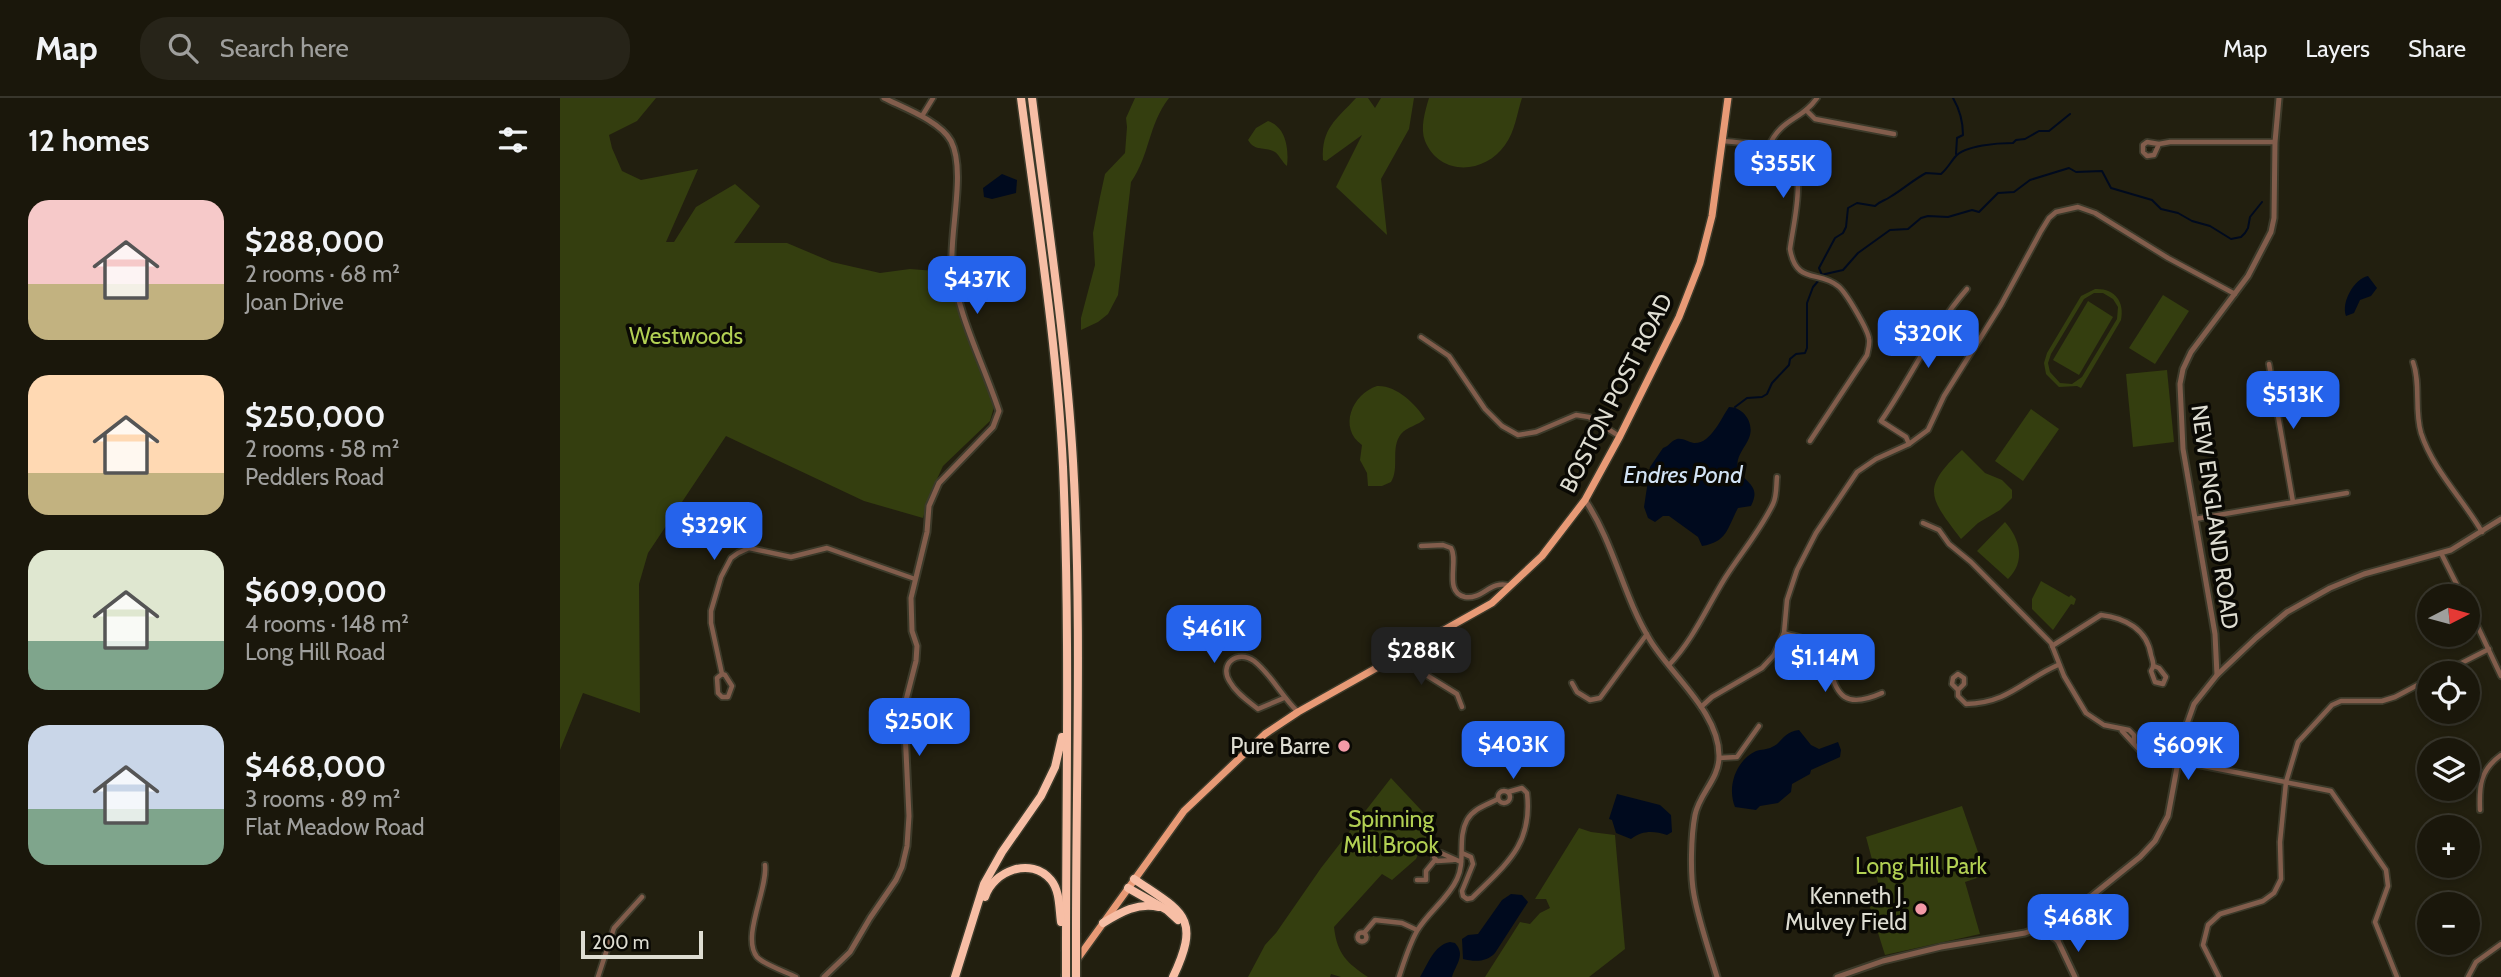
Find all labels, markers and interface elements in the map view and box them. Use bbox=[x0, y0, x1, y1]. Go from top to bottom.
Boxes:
search box bbox=[140, 17, 630, 80]
text: Map bbox=[35, 28, 98, 68]
icon: search bbox=[164, 29, 202, 67]
text: Search here bbox=[220, 32, 349, 64]
text: Map bbox=[2223, 34, 2267, 63]
text: Layers bbox=[2305, 34, 2370, 63]
text: Share bbox=[2408, 34, 2466, 63]
icon: filters bbox=[494, 121, 532, 159]
text: 12 homes bbox=[28, 122, 150, 159]
pin: $355K bbox=[1734, 140, 1832, 200]
text: $355K bbox=[1751, 149, 1815, 177]
text: $288,000 bbox=[245, 223, 385, 260]
icon: home bbox=[84, 228, 168, 312]
pin: $437K bbox=[928, 256, 1026, 316]
text: 2 rooms · 68 m² bbox=[245, 260, 400, 288]
text: $437K bbox=[944, 265, 1010, 293]
text: Joan Drive bbox=[245, 288, 344, 316]
street label: BOSTON POST ROAD bbox=[1554, 289, 1678, 497]
pin: $320K bbox=[1879, 310, 1977, 370]
text: $320K bbox=[1894, 319, 1962, 347]
park label: Westwoods bbox=[629, 322, 743, 350]
pin: $513K bbox=[2244, 372, 2342, 431]
text: $513K bbox=[2263, 380, 2324, 408]
text: $250,000 bbox=[245, 398, 385, 435]
icon: home bbox=[84, 403, 168, 487]
street label: NEW ENGLAND ROAD bbox=[2185, 403, 2245, 631]
text: 2 rooms · 58 m² bbox=[245, 435, 399, 463]
water label: Endres Pond bbox=[1623, 460, 1743, 489]
text: Peddlers Road bbox=[245, 463, 384, 491]
pin: $329K bbox=[665, 503, 763, 562]
text: $329K bbox=[681, 511, 747, 539]
text: $609,000 bbox=[245, 573, 387, 610]
icon: home bbox=[84, 578, 168, 662]
north arrow bbox=[2417, 584, 2480, 648]
map controls bbox=[2417, 584, 2480, 955]
pin: $461K bbox=[1165, 606, 1263, 665]
text: 4 rooms · 148 m² bbox=[245, 610, 409, 638]
text: $461K bbox=[1182, 614, 1246, 642]
pin: $288K bbox=[1372, 628, 1470, 687]
pin: $1.14M bbox=[1768, 634, 1882, 694]
text: $288K bbox=[1387, 636, 1455, 664]
text: Long Hill Road bbox=[245, 638, 385, 666]
text: $1.14M bbox=[1791, 643, 1859, 671]
button: locate bbox=[2417, 661, 2480, 724]
pin: $250K bbox=[870, 698, 968, 758]
text: $250K bbox=[885, 707, 953, 735]
pin: $403K bbox=[1464, 722, 1562, 781]
pin: $609K bbox=[2139, 722, 2237, 782]
text: $403K bbox=[1478, 730, 1548, 758]
text: $609K bbox=[2153, 731, 2223, 759]
place label: Pure Barre bbox=[1230, 732, 1330, 760]
marker: Pure Barre bbox=[1336, 738, 1352, 754]
button: layers bbox=[2417, 738, 2480, 801]
text: $468,000 bbox=[245, 748, 386, 785]
icon: home bbox=[84, 753, 168, 837]
text: 3 rooms · 89 m² bbox=[245, 785, 400, 813]
park label: Spinning Mill Brook bbox=[1343, 805, 1439, 859]
text: Flat Meadow Road bbox=[245, 813, 424, 841]
button: + bbox=[2417, 815, 2480, 878]
park label: Long Hill Park bbox=[1855, 852, 1988, 880]
place label: Kenneth J. Mulvey Field bbox=[1785, 882, 1907, 936]
button: − bbox=[2417, 892, 2480, 955]
pin: $468K bbox=[2029, 894, 2127, 954]
marker: Kenneth J. Mulvey Field bbox=[1913, 901, 1929, 917]
text: $468K bbox=[2044, 903, 2112, 931]
scale bar bbox=[581, 928, 704, 960]
text: 200 m bbox=[592, 931, 649, 954]

